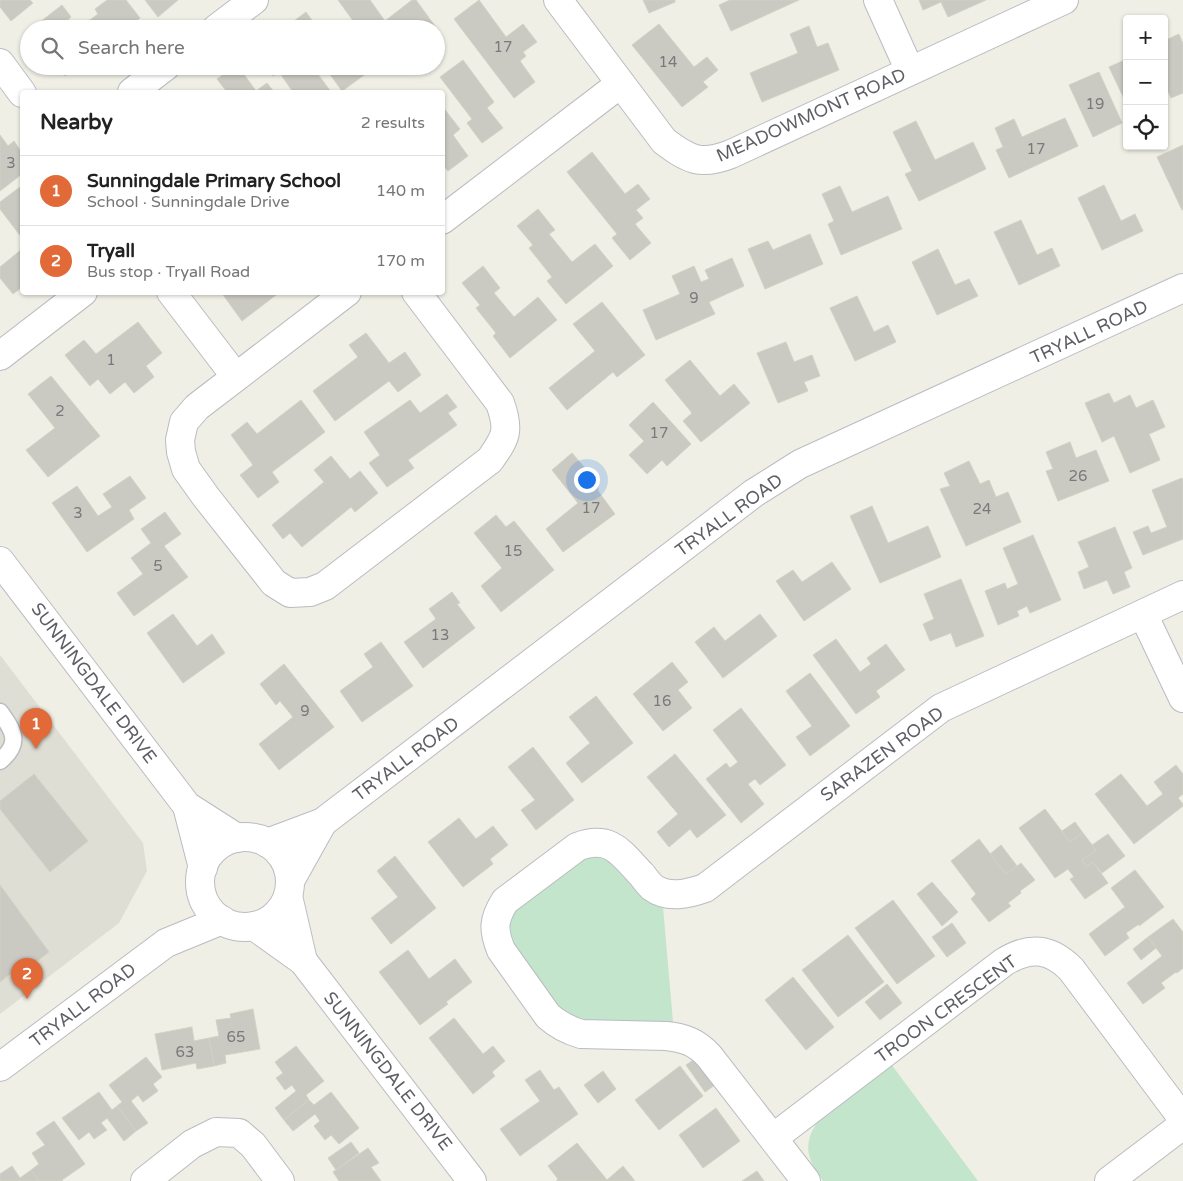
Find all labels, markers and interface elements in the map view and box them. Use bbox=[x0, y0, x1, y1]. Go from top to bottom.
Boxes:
map controls bbox=[1123, 15, 1168, 150]
button: + bbox=[1123, 15, 1168, 60]
search box bbox=[20, 20, 445, 75]
icon: search bbox=[38, 34, 66, 62]
text: Search here bbox=[78, 37, 185, 59]
house number: 17 bbox=[494, 38, 512, 56]
house number: 14 bbox=[659, 53, 677, 71]
button: − bbox=[1123, 60, 1168, 105]
street label: MEADOWMONT ROAD bbox=[713, 63, 909, 167]
house number: 19 bbox=[1086, 95, 1104, 113]
button: locate bbox=[1123, 105, 1168, 150]
text: Nearby bbox=[40, 110, 113, 135]
text: 2 results bbox=[361, 113, 425, 133]
house number: 17 bbox=[1027, 140, 1045, 158]
house number: 3 bbox=[6, 154, 16, 172]
text: Sunningdale Primary School bbox=[87, 170, 341, 192]
text: 1 bbox=[51, 181, 61, 201]
text: 140 m bbox=[376, 181, 425, 201]
text: School · Sunningdale Drive bbox=[87, 192, 290, 212]
text: Tryall bbox=[87, 240, 135, 262]
text: 2 bbox=[51, 251, 61, 271]
text: 170 m bbox=[376, 251, 425, 271]
text: Bus stop · Tryall Road bbox=[87, 262, 250, 282]
house number: 9 bbox=[689, 289, 699, 307]
street label: TRYALL ROAD bbox=[1027, 295, 1151, 369]
house number: 1 bbox=[106, 351, 116, 369]
house number: 2 bbox=[55, 402, 65, 420]
house number: 17 bbox=[650, 424, 668, 442]
your location bbox=[574, 467, 600, 493]
house number: 26 bbox=[1069, 467, 1087, 485]
street label: TRYALL ROAD bbox=[671, 469, 787, 561]
house number: 17 bbox=[582, 499, 600, 517]
house number: 24 bbox=[973, 500, 991, 518]
house number: 3 bbox=[73, 504, 83, 522]
house number: 15 bbox=[504, 542, 522, 560]
house number: 5 bbox=[153, 557, 163, 575]
street label: SUNNINGDALE DRIVE bbox=[26, 598, 162, 768]
house number: 13 bbox=[431, 626, 449, 644]
house number: 16 bbox=[653, 692, 671, 710]
house number: 9 bbox=[300, 702, 310, 720]
street label: SARAZEN ROAD bbox=[816, 702, 948, 806]
pin: 1 bbox=[20, 708, 52, 749]
street label: TRYALL ROAD bbox=[349, 712, 463, 806]
street label: TROON CRESCENT bbox=[871, 950, 1021, 1068]
pin: 2 bbox=[11, 958, 43, 999]
street label: TRYALL ROAD bbox=[26, 958, 140, 1052]
street label: SUNNINGDALE DRIVE bbox=[319, 987, 457, 1155]
house number: 65 bbox=[227, 1028, 245, 1046]
house number: 63 bbox=[176, 1043, 194, 1061]

